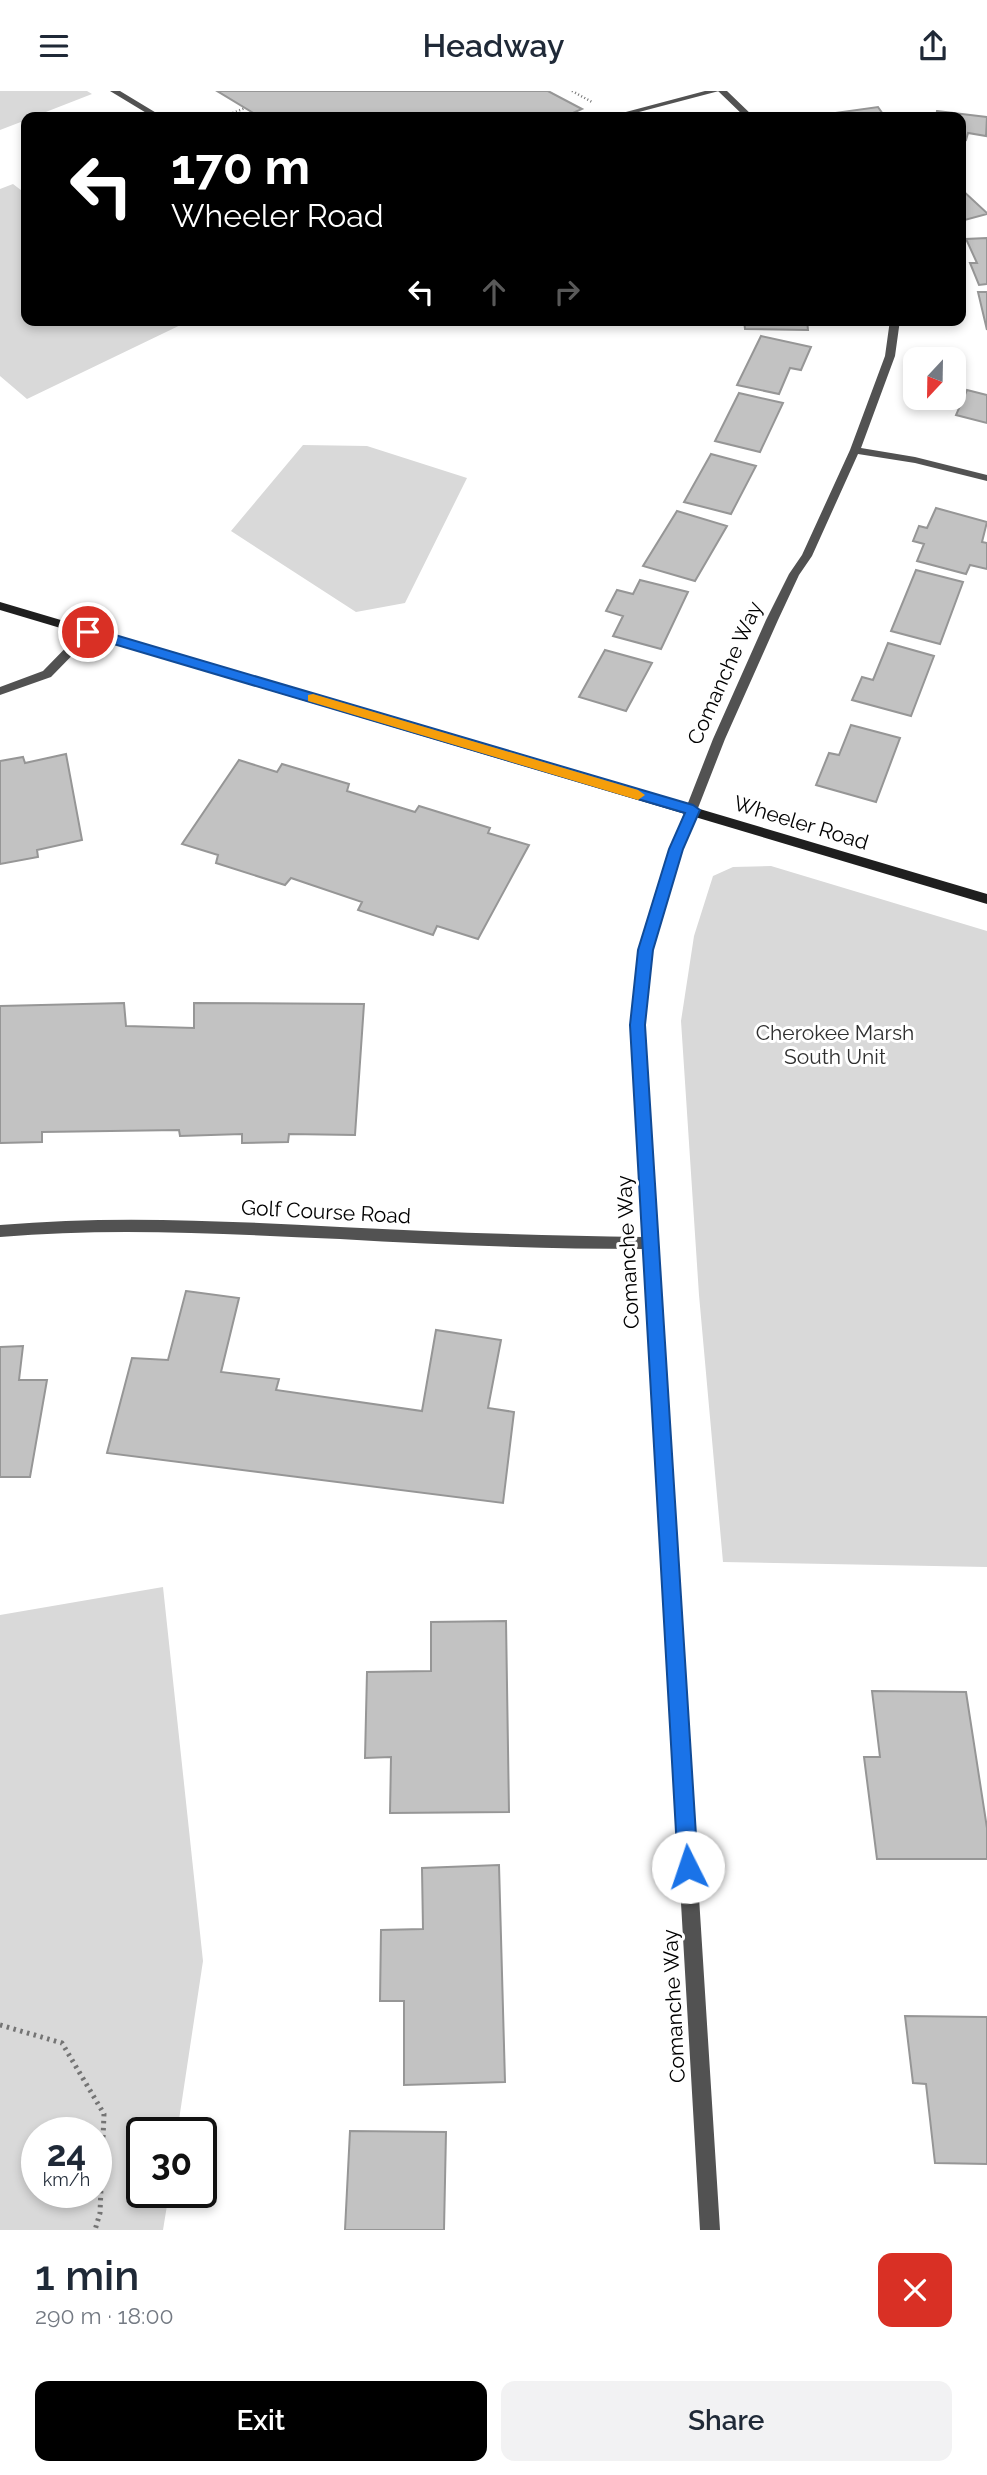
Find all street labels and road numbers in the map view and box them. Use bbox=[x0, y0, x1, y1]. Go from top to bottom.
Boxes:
street label: Comanche Way bbox=[682, 597, 767, 748]
street label: Wheeler Road bbox=[731, 790, 872, 855]
street label: Comanche Way bbox=[611, 1174, 644, 1330]
street label: Golf Course Road bbox=[240, 1195, 412, 1228]
street label: Comanche Way bbox=[657, 1928, 690, 2084]

